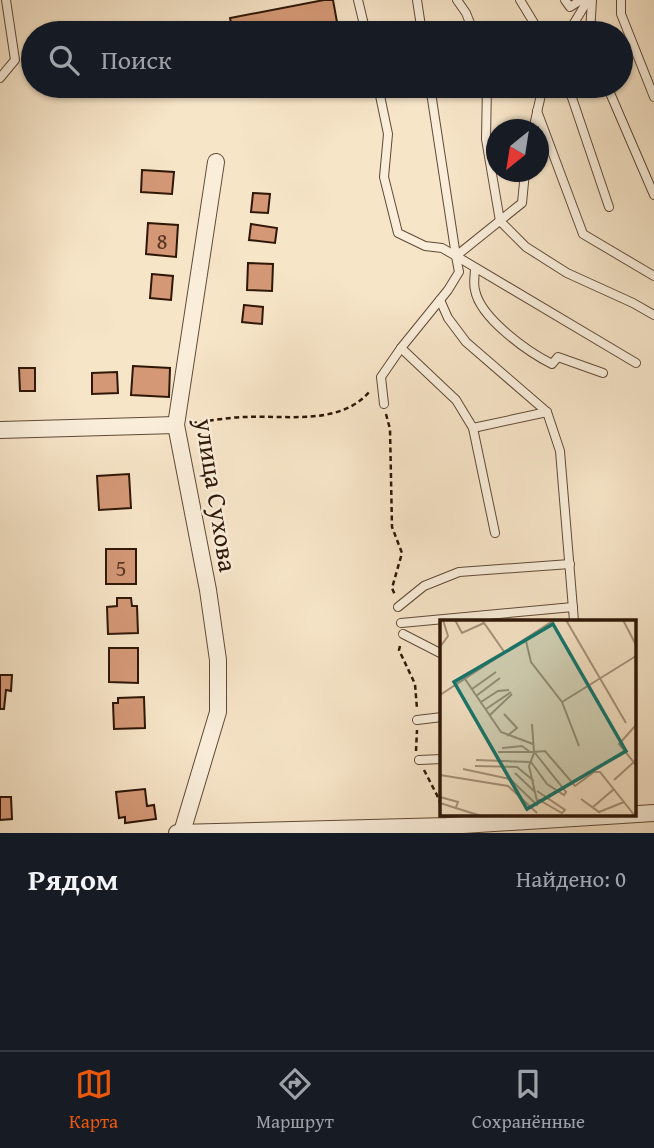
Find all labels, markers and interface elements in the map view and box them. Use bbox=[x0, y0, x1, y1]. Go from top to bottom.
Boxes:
search box bbox=[21, 21, 633, 98]
text: Поиск bbox=[101, 40, 172, 79]
icon: search bbox=[45, 41, 83, 79]
north arrow bbox=[486, 119, 549, 182]
house number: 8 bbox=[156, 224, 168, 257]
street label: улица Сухова bbox=[185, 414, 248, 575]
house number: 5 bbox=[115, 551, 127, 584]
inset map bbox=[440, 620, 636, 816]
text: Рядом bbox=[28, 857, 119, 901]
text: Найдено: 0 bbox=[516, 862, 626, 895]
tab: Карта bbox=[69, 1065, 118, 1135]
tab: Маршрут bbox=[256, 1065, 334, 1135]
tab: Сохранённые bbox=[472, 1065, 585, 1135]

